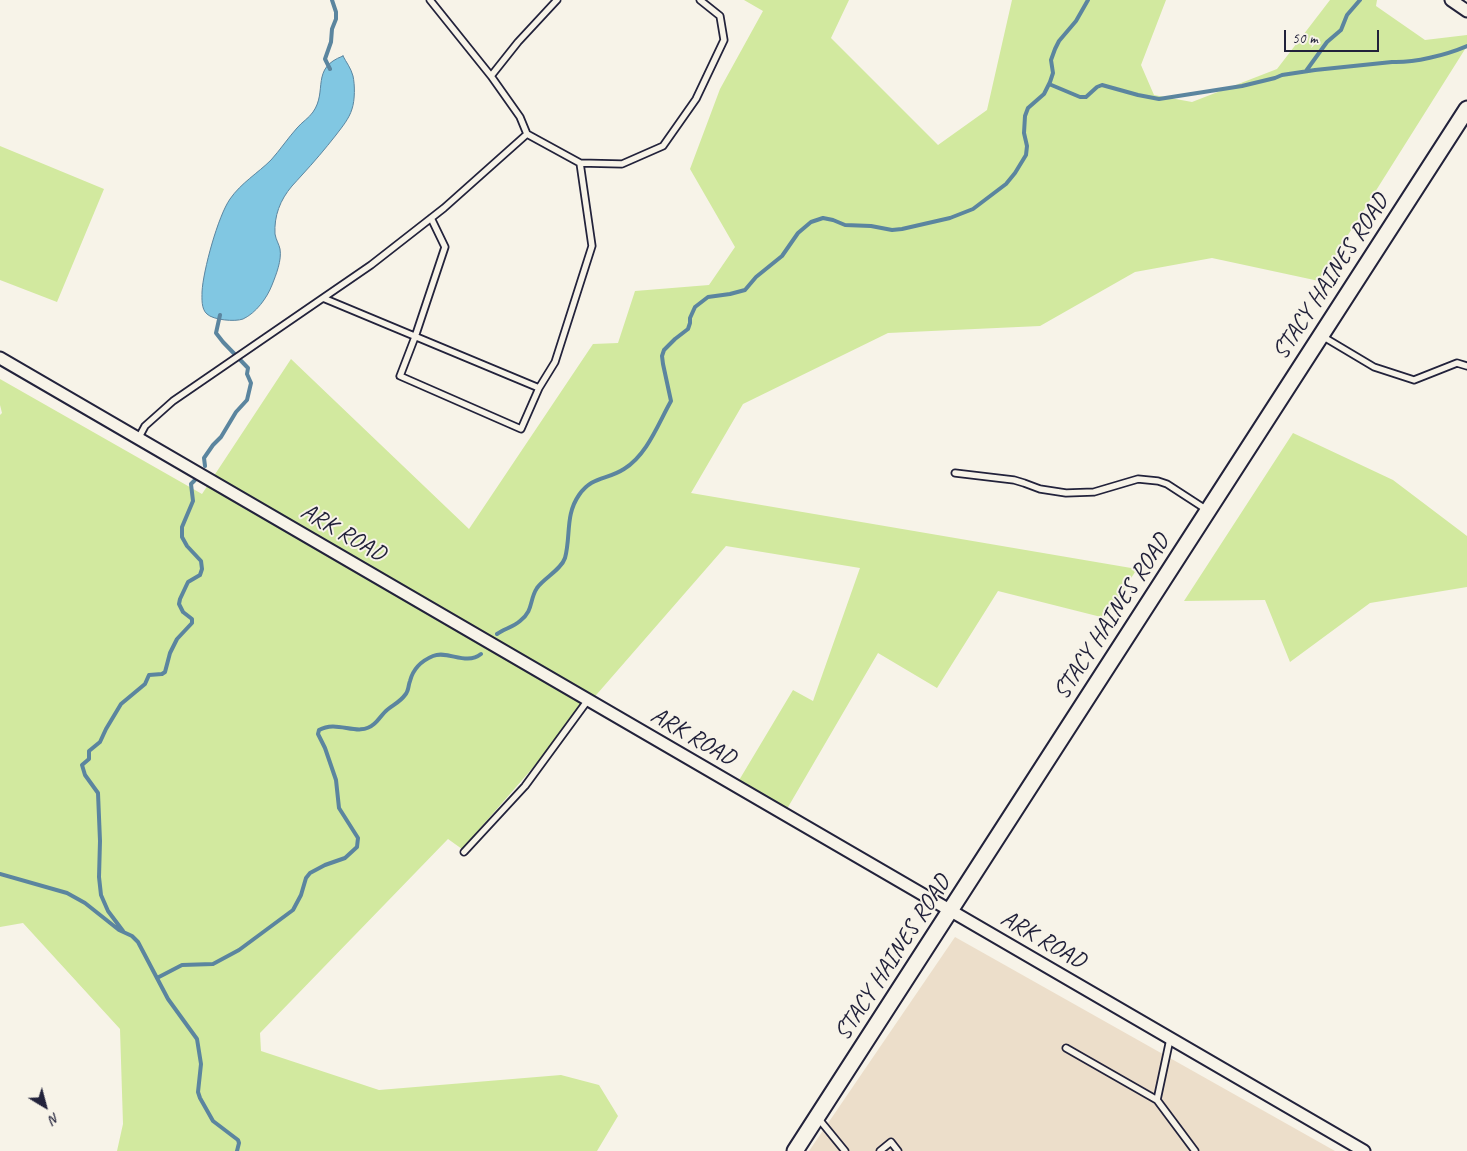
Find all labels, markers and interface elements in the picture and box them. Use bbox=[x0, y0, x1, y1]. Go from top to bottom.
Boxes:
scale bar bbox=[1287, 20, 1382, 52]
text: 50 m bbox=[1292, 29, 1318, 48]
street label: STACY HAINES ROAD bbox=[1267, 189, 1395, 365]
street label: ARK ROAD bbox=[295, 497, 391, 569]
street label: STACY HAINES ROAD bbox=[1048, 529, 1176, 705]
street label: ARK ROAD bbox=[645, 701, 741, 773]
street label: STACY HAINES ROAD bbox=[829, 870, 957, 1046]
street label: ARK ROAD bbox=[995, 904, 1091, 976]
north arrow bbox=[20, 1081, 70, 1131]
text: N bbox=[46, 1109, 63, 1128]

